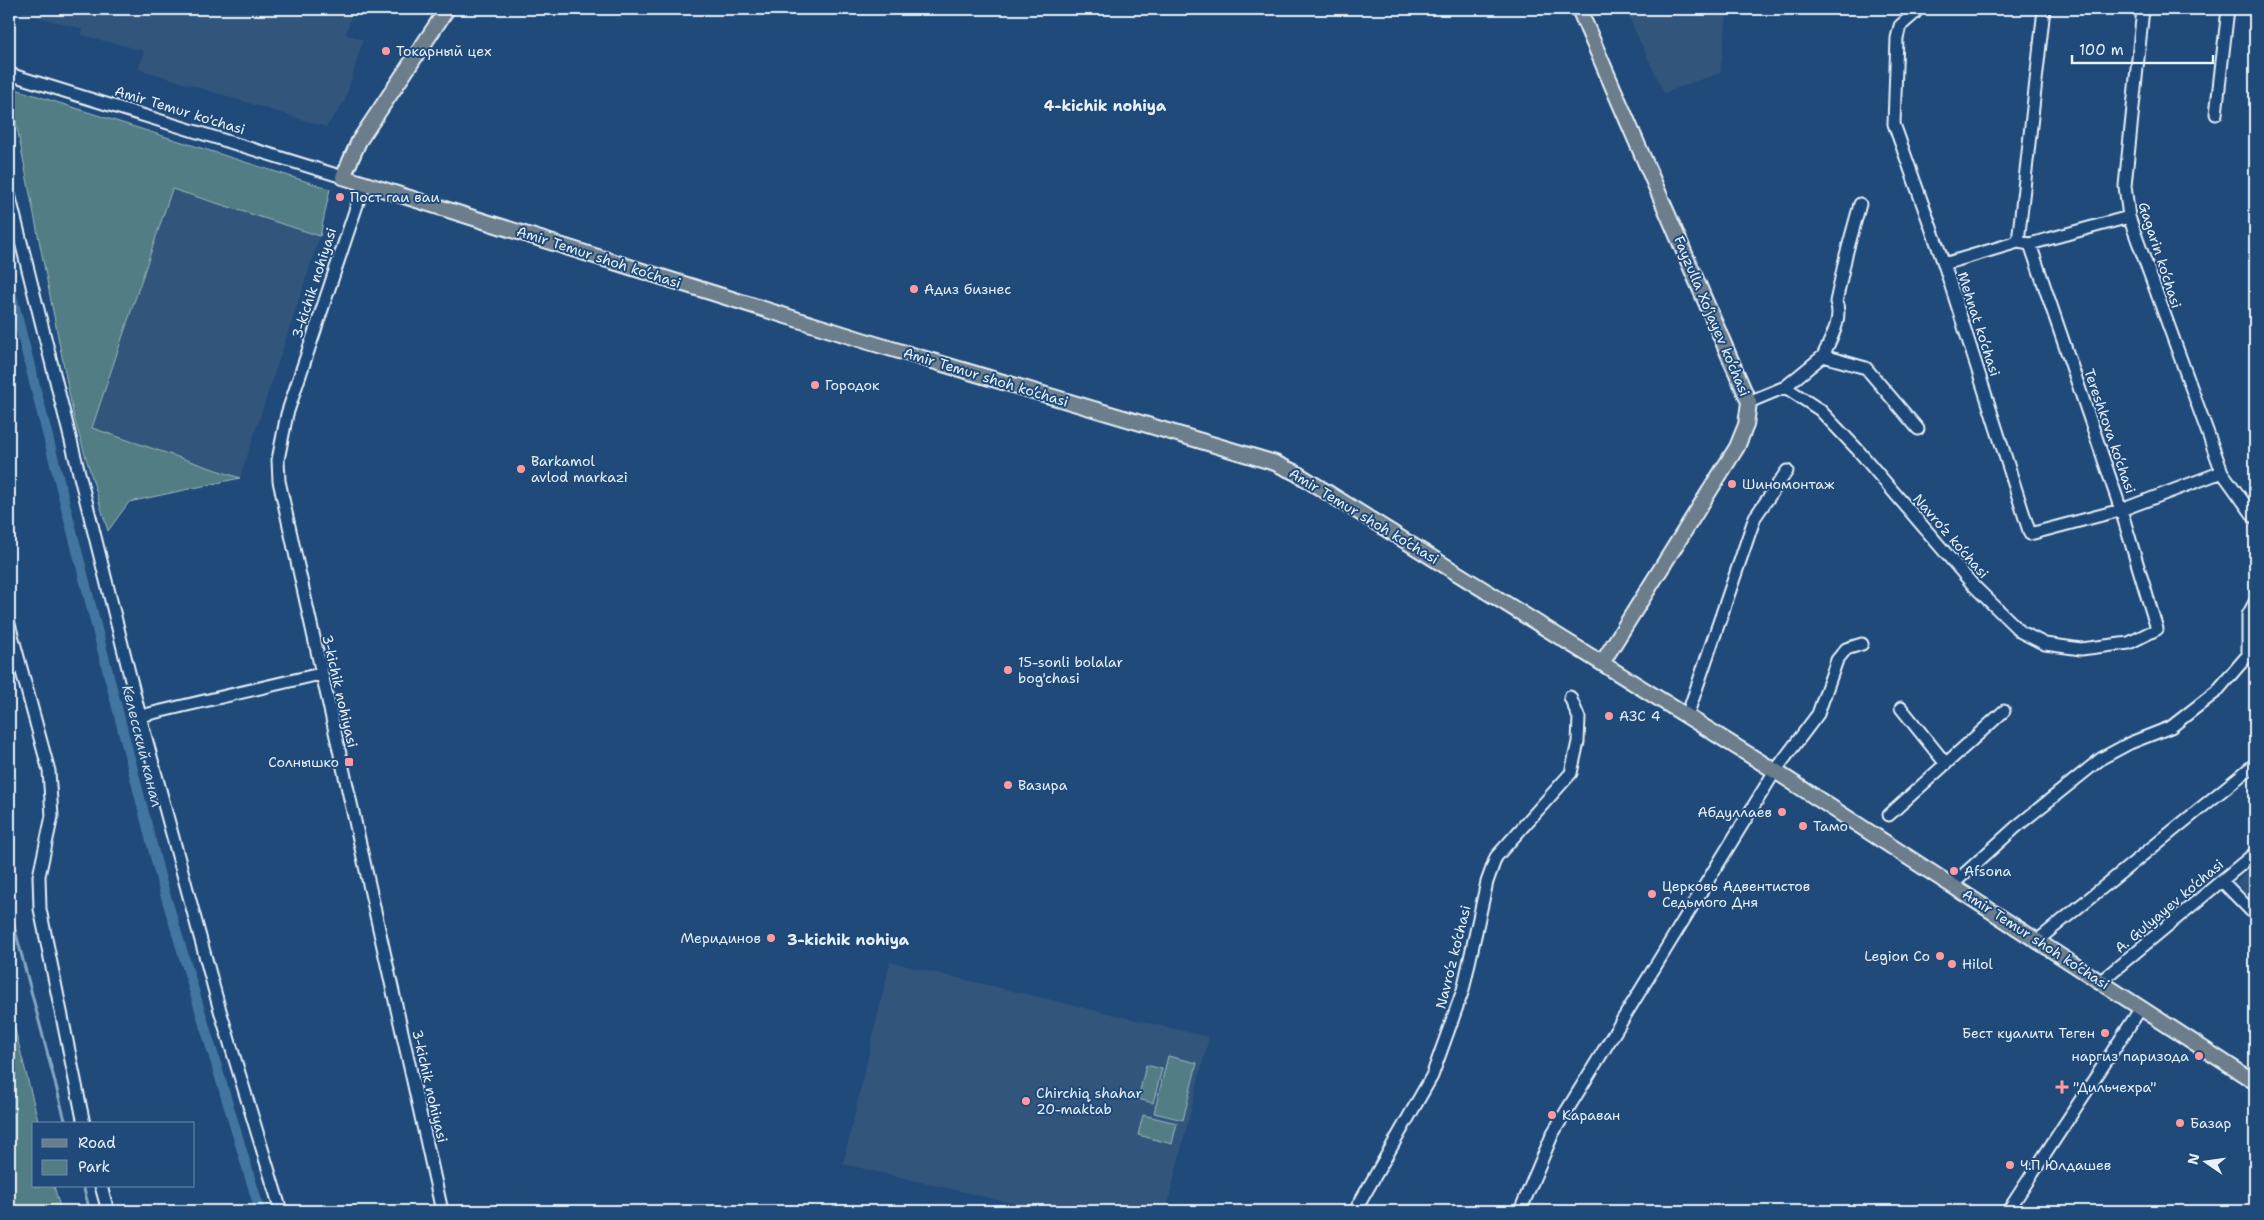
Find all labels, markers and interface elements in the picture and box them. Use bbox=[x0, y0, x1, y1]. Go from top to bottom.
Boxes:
scale bar bbox=[2072, 32, 2213, 64]
text: 100 m bbox=[2079, 40, 2124, 60]
place label: Токарный цех bbox=[396, 42, 491, 60]
marker: Токарный цех bbox=[380, 45, 392, 57]
street label: Amir Temur ko'chasi bbox=[113, 82, 247, 138]
district label: 4-kichik nohiya bbox=[1044, 96, 1167, 116]
place label: Пост гаи ваи bbox=[350, 188, 440, 206]
marker: Пост гаи ваи bbox=[334, 191, 346, 203]
street label: Gagarin ko‘chasi bbox=[2134, 200, 2186, 310]
street label: Amir Temur shoh ko‘chasi bbox=[515, 222, 683, 292]
street label: 3-kichik nohiyasi bbox=[288, 225, 340, 341]
street label: Fayzulla Xo‘jayev ko‘chasi bbox=[1670, 233, 1754, 399]
street label: Mehnat ko‘chasi bbox=[1954, 269, 2004, 379]
place label: Адиз бизнес bbox=[924, 280, 1011, 298]
marker: Адиз бизнес bbox=[908, 283, 920, 295]
street label: Amir Temur shoh ko‘chasi bbox=[901, 343, 1071, 411]
street label: Tereshkova ko‘chasi bbox=[2080, 366, 2140, 496]
place label: Городок bbox=[825, 376, 880, 394]
marker: Городок bbox=[809, 379, 821, 391]
place label: Barkamol avlod markazi bbox=[531, 452, 628, 486]
marker: Barkamol avlod markazi bbox=[515, 463, 527, 475]
street label: Amir Temur shoh ko‘chasi bbox=[1286, 464, 1442, 568]
place label: Шиномонтаж bbox=[1742, 475, 1835, 493]
marker: Шиномонтаж bbox=[1726, 478, 1738, 490]
street label: Navro‘z ko‘chasi bbox=[1909, 490, 1993, 582]
street label: 3-kichik nohiyasi bbox=[318, 633, 362, 749]
place label: 15-sonli bolalar bog'chasi bbox=[1018, 653, 1124, 687]
marker: 15-sonli bolalar bog'chasi bbox=[1002, 664, 1014, 676]
water label: Келесский канал bbox=[117, 683, 167, 809]
place label: АЗС 4 bbox=[1619, 707, 1661, 725]
marker: АЗС 4 bbox=[1603, 710, 1615, 722]
place label: Солнышко bbox=[268, 753, 339, 771]
marker: Солнышко bbox=[343, 756, 355, 768]
place label: Вазира bbox=[1018, 776, 1068, 794]
marker: Вазира bbox=[1002, 779, 1014, 791]
place label: Абдуллаев bbox=[1697, 803, 1772, 821]
marker: Абдуллаев bbox=[1776, 806, 1788, 818]
place label: Тамо bbox=[1813, 817, 1848, 835]
marker: Тамо bbox=[1797, 820, 1809, 832]
street label: A. Gulyayev ko‘chasi bbox=[2111, 855, 2227, 957]
place label: Afsona bbox=[1964, 862, 2011, 880]
marker: Afsona bbox=[1948, 865, 1960, 877]
place label: Церковь Адвентистов Седьмого Дня bbox=[1662, 877, 1810, 911]
street label: Amir Temur shoh ko‘chasi bbox=[1959, 885, 2113, 993]
marker: Церковь Адвентистов Седьмого Дня bbox=[1646, 888, 1658, 900]
street label: Navro‘z ko‘chasi bbox=[1431, 903, 1475, 1011]
place label: Меридинов bbox=[681, 929, 761, 947]
district label: 3-kichik nohiya bbox=[787, 930, 910, 950]
marker: Меридинов bbox=[765, 932, 777, 944]
place label: Legion Co bbox=[1864, 947, 1930, 965]
marker: Legion Co bbox=[1934, 950, 1946, 962]
place label: Hilol bbox=[1962, 955, 1993, 973]
marker: Hilol bbox=[1946, 958, 1958, 970]
place label: Бест куалити Теген bbox=[1962, 1024, 2095, 1042]
marker: Бест куалити Теген bbox=[2099, 1027, 2111, 1039]
street label: 3-kichik nohiyasi bbox=[408, 1028, 452, 1144]
place label: наргиз паризода bbox=[2072, 1047, 2189, 1065]
marker: наргиз паризода bbox=[2193, 1050, 2205, 1062]
place label: "Дильчехра" bbox=[2073, 1078, 2156, 1096]
marker: "Дильчехра" bbox=[2055, 1080, 2069, 1094]
place label: Chirchiq shahar 20-maktab bbox=[1036, 1084, 1143, 1118]
marker: Chirchiq shahar 20-maktab bbox=[1020, 1095, 1032, 1107]
place label: Караван bbox=[1562, 1106, 1620, 1124]
marker: Караван bbox=[1546, 1109, 1558, 1121]
place label: Базар bbox=[2190, 1114, 2231, 1132]
marker: Базар bbox=[2174, 1117, 2186, 1129]
legend bbox=[32, 1122, 195, 1188]
text: Road bbox=[78, 1133, 116, 1153]
north arrow bbox=[2182, 1138, 2232, 1188]
text: N bbox=[2183, 1152, 2203, 1167]
place label: Ч.П Юлдашев bbox=[2020, 1156, 2111, 1174]
text: Park bbox=[78, 1157, 110, 1177]
marker: Ч.П Юлдашев bbox=[2004, 1159, 2016, 1171]

